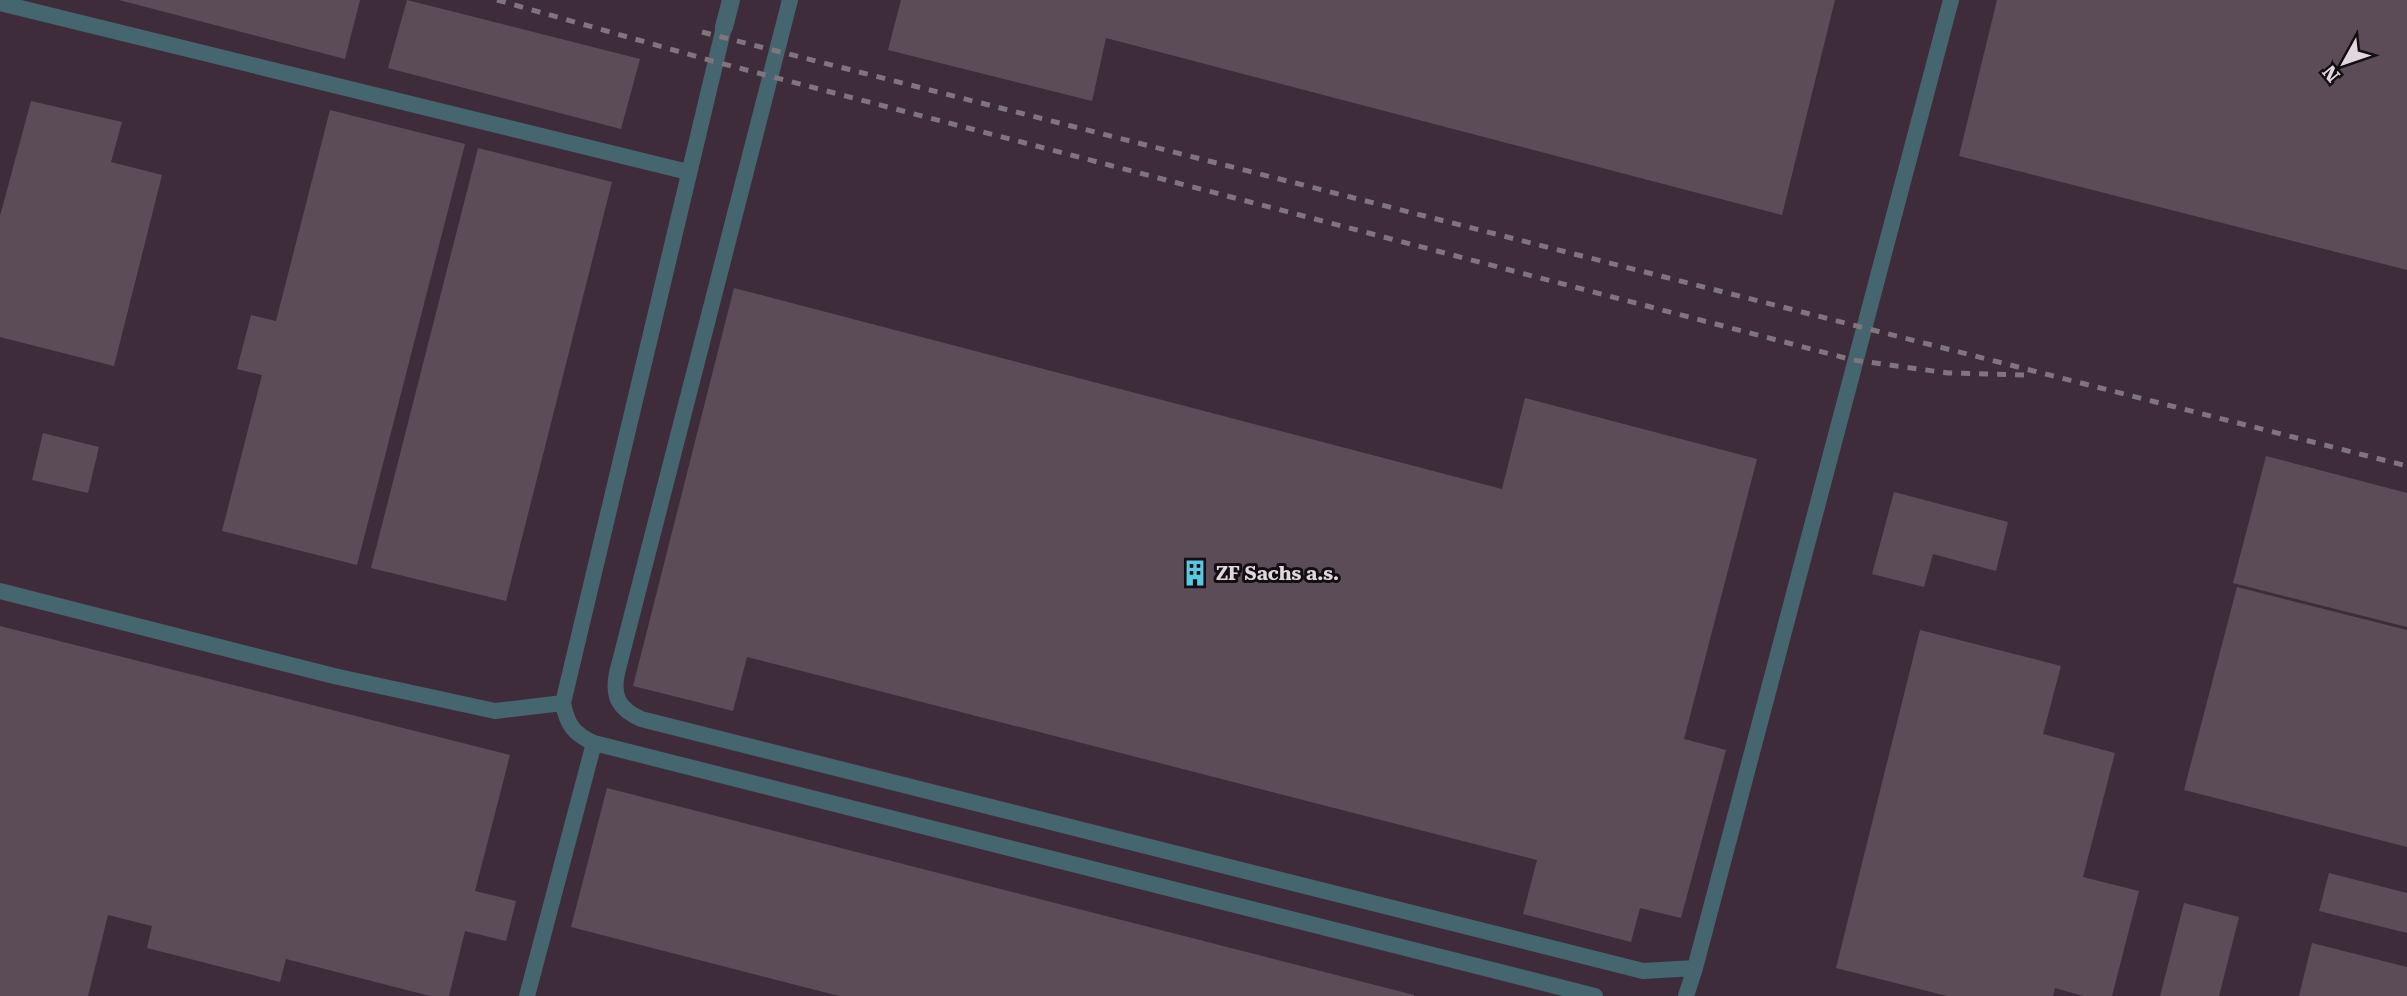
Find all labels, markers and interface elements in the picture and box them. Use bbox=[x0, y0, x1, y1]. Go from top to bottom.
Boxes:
north arrow bbox=[2309, 28, 2379, 98]
text: N bbox=[2318, 60, 2345, 87]
building icon: ZF Sachs a.s. bbox=[1180, 558, 1210, 588]
place label: ZF Sachs a.s. bbox=[1216, 562, 1339, 585]

